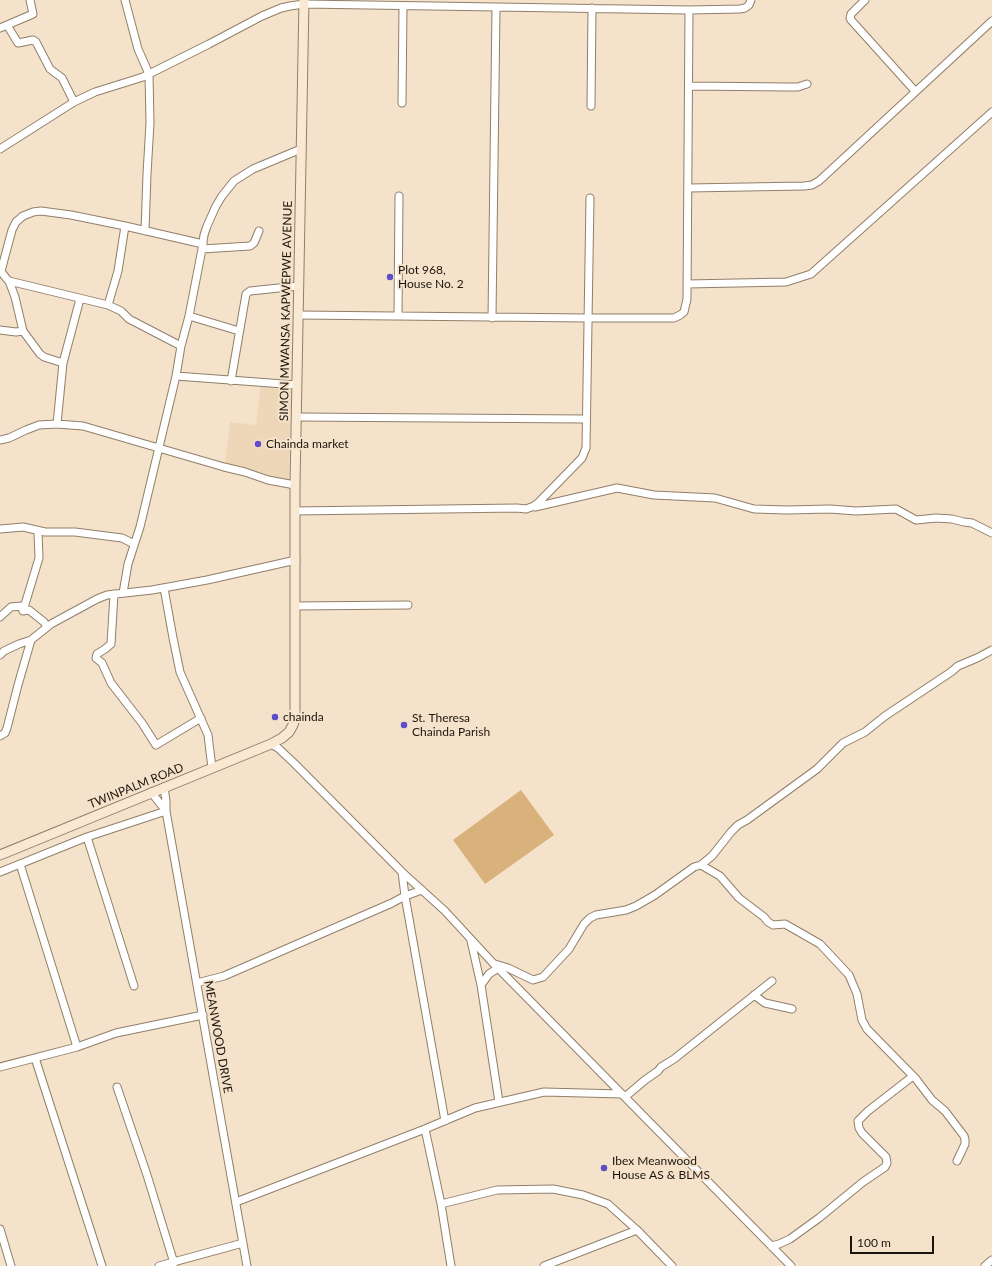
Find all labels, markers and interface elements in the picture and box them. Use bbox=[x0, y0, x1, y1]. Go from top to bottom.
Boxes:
street label: SIMON MWANSA KAPWEPWE AVENUE bbox=[277, 201, 295, 421]
place label: Plot 968, House No. 2 bbox=[398, 263, 464, 291]
marker: Plot 968, House No. 2 bbox=[385, 272, 395, 282]
place label: Chainda market bbox=[266, 437, 349, 451]
marker: Chainda market bbox=[253, 439, 263, 449]
place label: chainda bbox=[283, 710, 324, 724]
place label: St. Theresa Chainda Parish bbox=[412, 711, 490, 739]
marker: chainda bbox=[270, 712, 280, 722]
marker: St. Theresa Chainda Parish bbox=[399, 720, 409, 730]
street label: TWINPALM ROAD bbox=[86, 760, 186, 812]
street label: MEANWOOD DRIVE bbox=[201, 980, 235, 1094]
place label: Ibex Meanwood House AS & BLMS bbox=[612, 1154, 710, 1182]
marker: Ibex Meanwood House AS & BLMS bbox=[599, 1163, 609, 1173]
scale bar bbox=[852, 1228, 936, 1254]
text: 100 m bbox=[857, 1235, 891, 1250]

